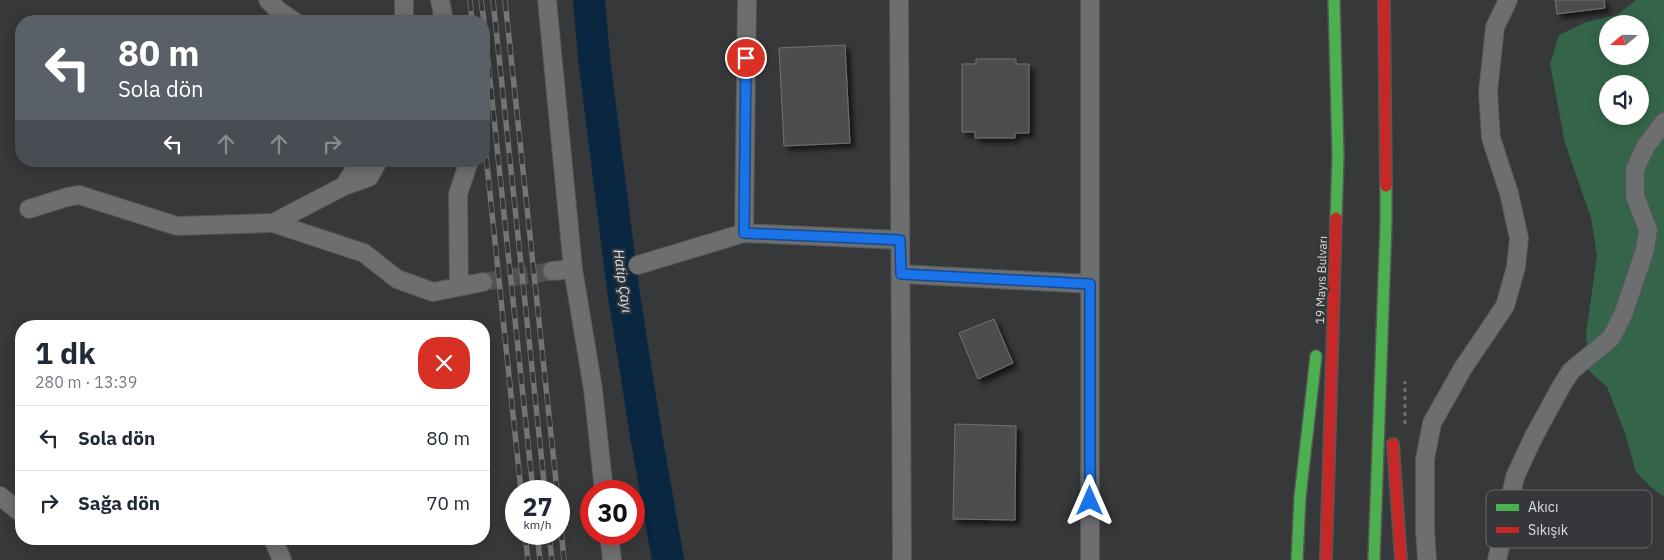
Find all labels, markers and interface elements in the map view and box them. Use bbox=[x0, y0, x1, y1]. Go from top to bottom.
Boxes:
north arrow bbox=[1599, 15, 1649, 65]
map controls bbox=[1599, 15, 1649, 125]
text: 80 m bbox=[118, 30, 200, 76]
icon: left bbox=[35, 35, 100, 100]
pin bbox=[725, 37, 767, 79]
icon: arrive bbox=[732, 44, 760, 72]
text: Sola dön bbox=[118, 74, 204, 103]
button: sound bbox=[1599, 75, 1649, 125]
icon: left bbox=[159, 130, 187, 158]
icon: ahead bbox=[212, 130, 240, 158]
icon: ahead bbox=[265, 130, 293, 158]
icon: right bbox=[318, 130, 346, 158]
street label: 19 Mayıs Bulvarı bbox=[1312, 236, 1330, 324]
water label: Hatip Çayı bbox=[610, 248, 636, 314]
text: 1 dk bbox=[35, 333, 96, 372]
button: close bbox=[418, 337, 470, 389]
text: 280 m · 13:39 bbox=[35, 372, 137, 392]
icon: left bbox=[35, 424, 63, 452]
text: Sola dön bbox=[78, 426, 155, 450]
text: 80 m bbox=[426, 426, 470, 450]
position arrow bbox=[1063, 474, 1115, 526]
speed limit sign: 30 bbox=[580, 480, 645, 545]
icon: right bbox=[35, 489, 63, 517]
text: 27 bbox=[522, 490, 553, 523]
legend bbox=[1486, 490, 1652, 548]
text: Sağa dön bbox=[78, 491, 160, 515]
text: 70 m bbox=[426, 491, 470, 515]
text: Akıcı bbox=[1528, 498, 1558, 516]
text: km/h bbox=[523, 517, 552, 532]
text: Sıkışık bbox=[1528, 521, 1569, 539]

